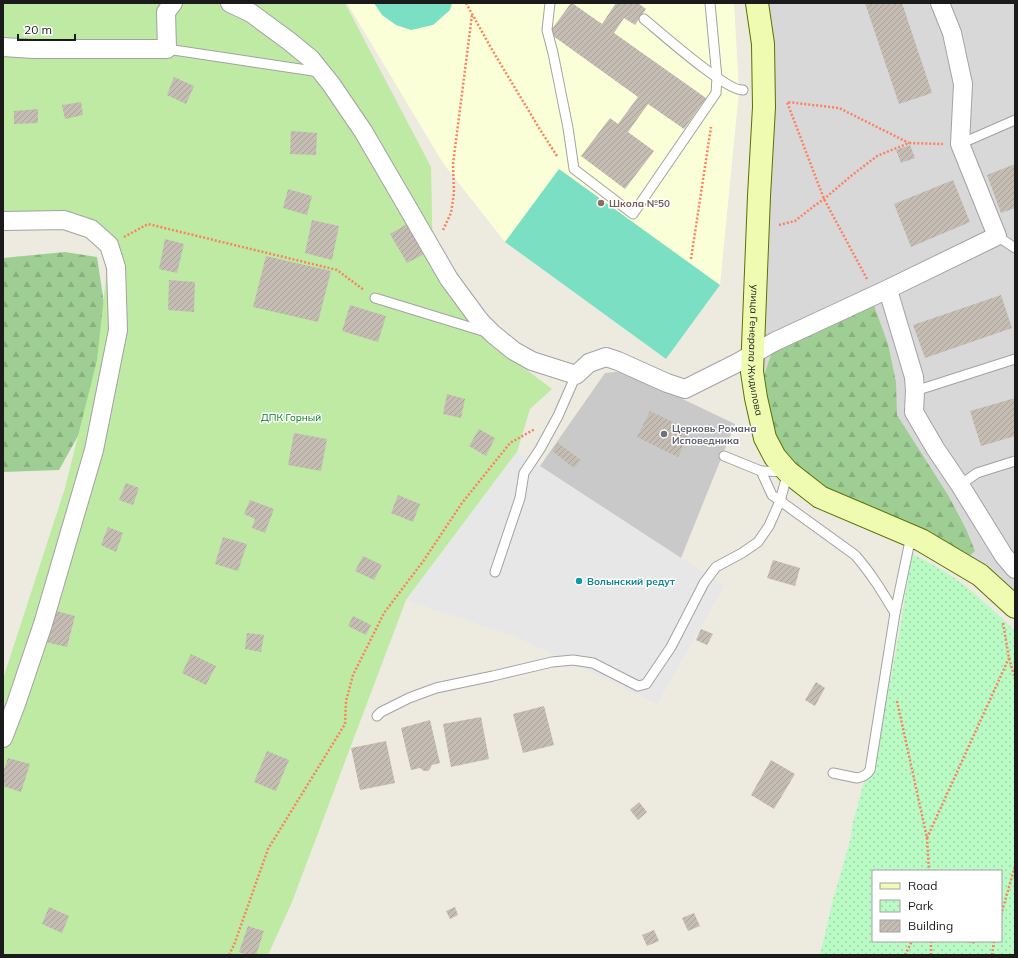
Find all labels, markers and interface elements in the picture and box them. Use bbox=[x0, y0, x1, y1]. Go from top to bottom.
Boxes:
scale bar bbox=[18, 16, 75, 42]
text: 20 m bbox=[24, 22, 52, 37]
place label: Школа №50 bbox=[609, 197, 670, 210]
marker: Школа №50 bbox=[596, 198, 606, 208]
street label: улица Генерала Жидилова bbox=[745, 284, 766, 417]
park label: ДПК Горный bbox=[261, 411, 321, 424]
place label: Церковь Романа Исповедника bbox=[672, 422, 756, 447]
marker: Церковь Романа Исповедника bbox=[659, 429, 669, 439]
place label: Волынский редут bbox=[587, 575, 675, 588]
marker: Волынский редут bbox=[574, 576, 584, 586]
legend bbox=[872, 870, 1002, 942]
text: Road bbox=[908, 878, 937, 893]
text: Park bbox=[908, 898, 934, 913]
text: Building bbox=[908, 918, 953, 933]

